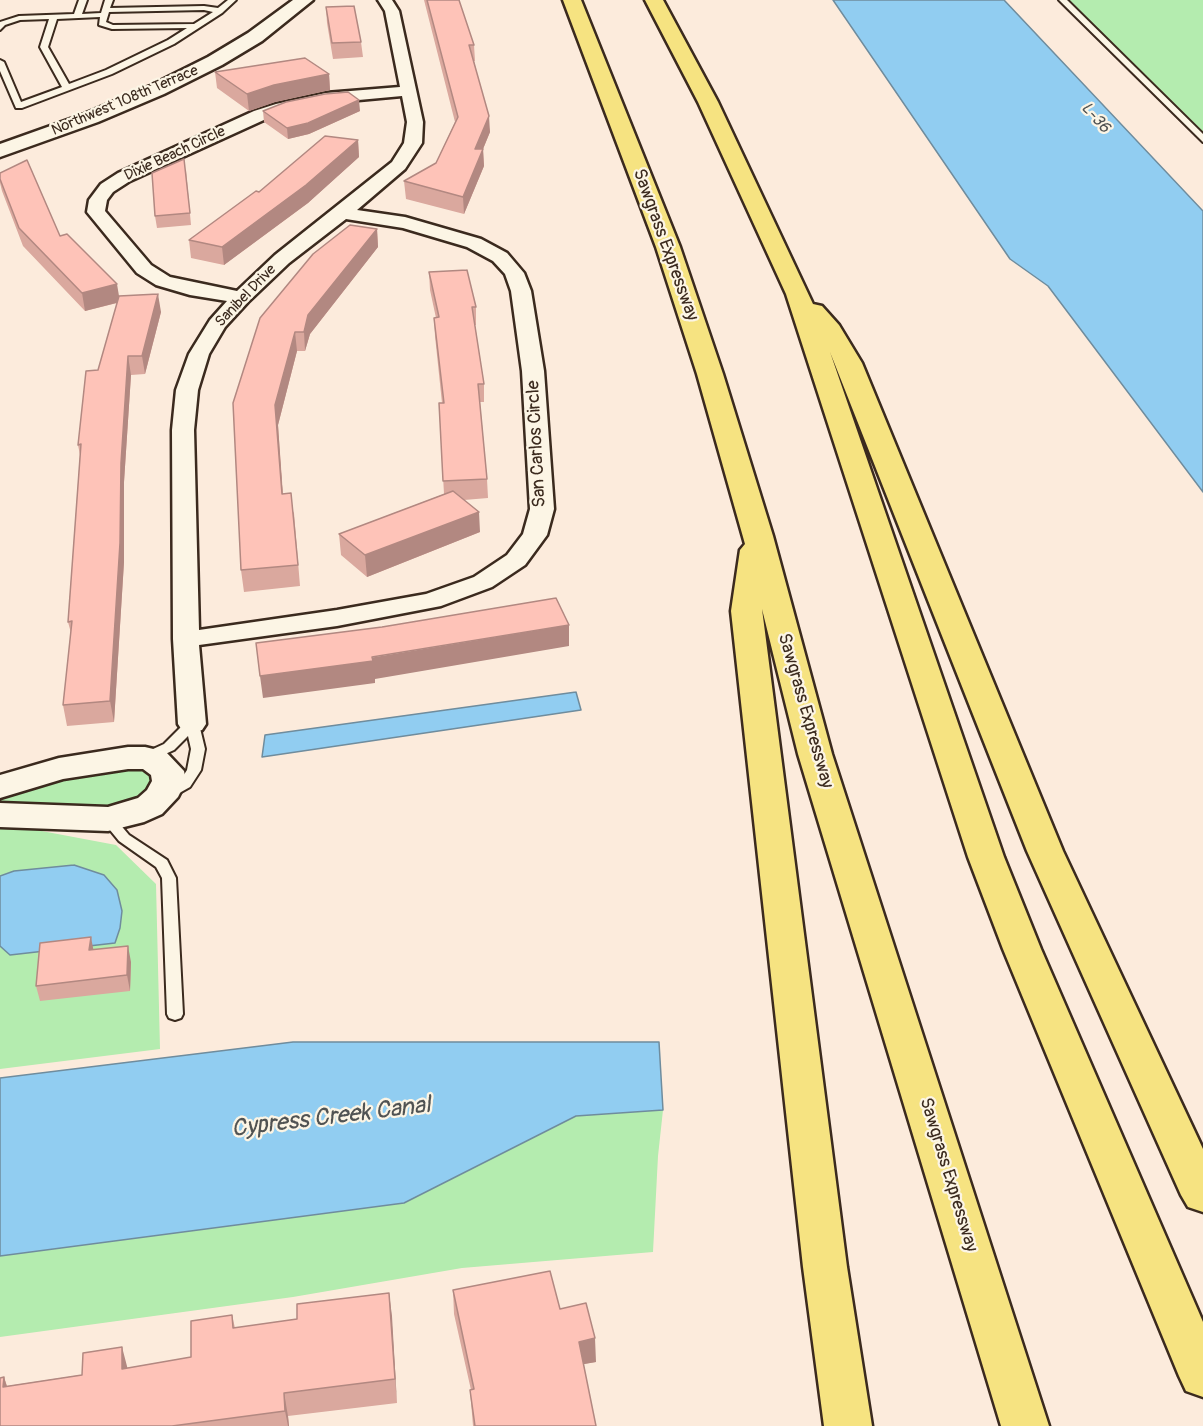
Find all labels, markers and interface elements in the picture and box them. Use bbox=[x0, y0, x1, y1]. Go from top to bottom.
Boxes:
street label: Northwest 108th Terrace bbox=[49, 62, 201, 140]
water label: L-36 bbox=[1076, 99, 1114, 137]
street label: Dixie Beach Circle bbox=[122, 123, 228, 185]
street label: Sawgrass Expressway bbox=[627, 166, 703, 324]
street label: Sanibel Drive bbox=[212, 261, 280, 331]
street label: San Carlos Circle bbox=[523, 380, 551, 508]
street label: Sawgrass Expressway bbox=[773, 631, 837, 791]
water label: Cypress Creek Canal bbox=[230, 1091, 432, 1145]
street label: Sawgrass Expressway bbox=[914, 1095, 982, 1255]

